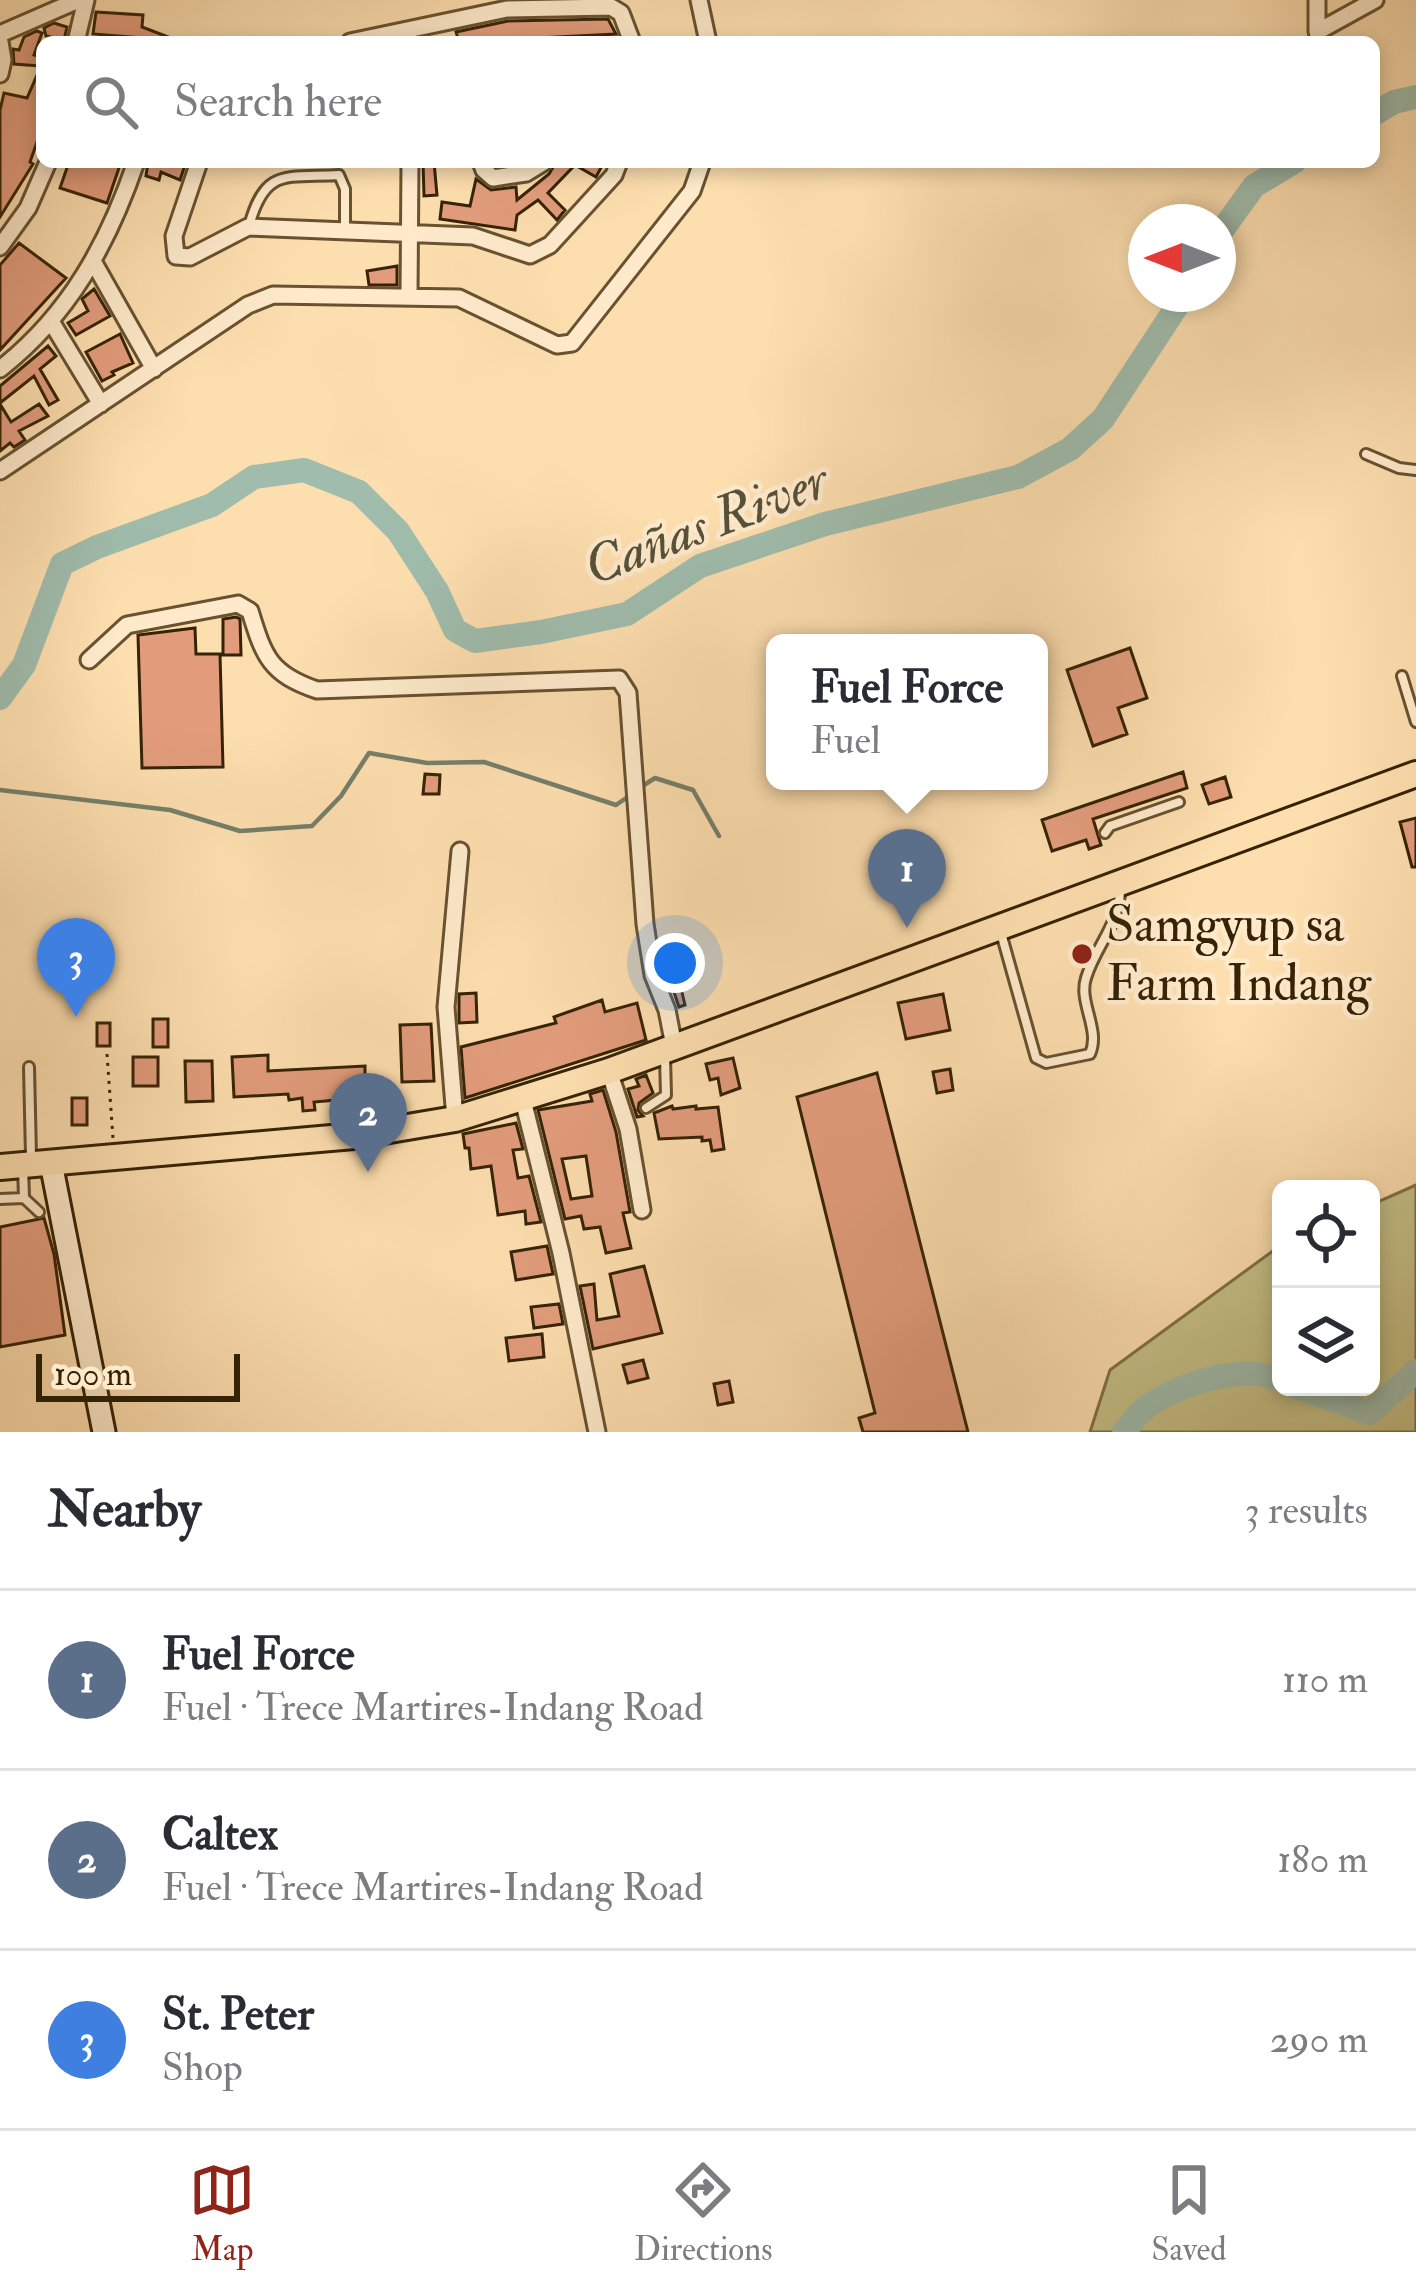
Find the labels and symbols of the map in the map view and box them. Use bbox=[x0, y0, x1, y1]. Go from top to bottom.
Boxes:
north arrow bbox=[1128, 204, 1236, 312]
water label: Cañas River bbox=[574, 445, 840, 602]
pin: 1 bbox=[868, 829, 946, 928]
place label: Samgyup sa Farm Indang bbox=[1106, 893, 1372, 1016]
pin: 3 bbox=[37, 918, 115, 1017]
your location bbox=[645, 933, 705, 993]
marker: Samgyup sa Farm Indang bbox=[1069, 941, 1095, 967]
pin: 2 bbox=[329, 1073, 407, 1172]
scale bar bbox=[36, 1348, 240, 1401]

